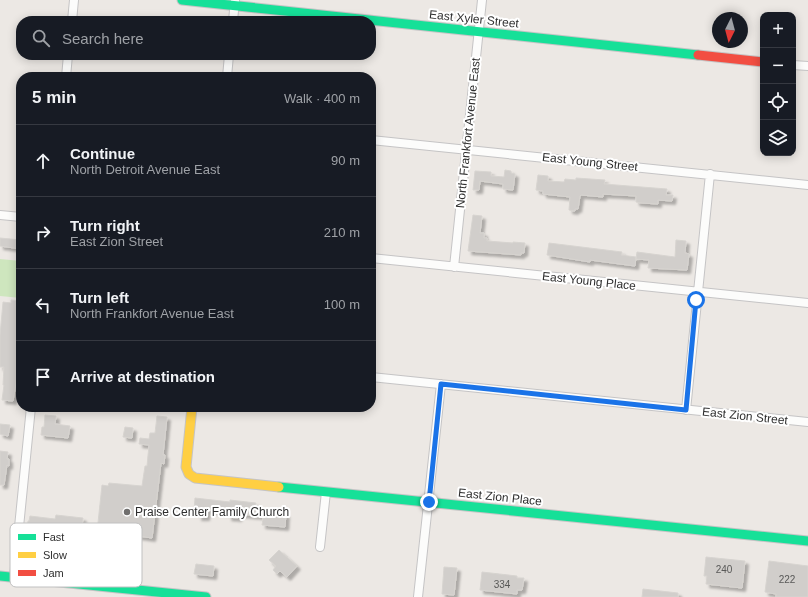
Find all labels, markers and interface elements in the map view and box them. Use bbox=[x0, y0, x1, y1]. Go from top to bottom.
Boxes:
street label: East Xyler Street bbox=[428, 7, 520, 31]
north arrow bbox=[712, 12, 748, 48]
map controls bbox=[760, 12, 796, 156]
button: + bbox=[760, 12, 796, 48]
search box bbox=[16, 16, 376, 60]
icon: search bbox=[30, 27, 52, 49]
text: Search here bbox=[62, 30, 144, 47]
button: − bbox=[760, 48, 796, 84]
street label: North Frankfort Avenue East bbox=[453, 56, 483, 209]
button: locate bbox=[760, 84, 796, 120]
text: 5 min bbox=[32, 88, 76, 107]
text: Walk · 400 m bbox=[284, 91, 360, 106]
button: layers bbox=[760, 120, 796, 156]
text: Continue bbox=[70, 145, 135, 162]
icon: ahead bbox=[32, 150, 54, 172]
street label: East Young Street bbox=[541, 150, 639, 174]
text: 90 m bbox=[331, 153, 360, 168]
text: North Detroit Avenue East bbox=[70, 162, 220, 177]
text: Turn right bbox=[70, 217, 140, 234]
icon: right bbox=[32, 222, 54, 244]
text: 210 m bbox=[324, 225, 360, 240]
text: East Zion Street bbox=[70, 234, 163, 249]
street label: East Young Place bbox=[541, 269, 637, 293]
text: Turn left bbox=[70, 289, 129, 306]
route start bbox=[687, 291, 705, 309]
icon: left bbox=[32, 294, 54, 316]
text: 100 m bbox=[324, 297, 360, 312]
text: North Frankfort Avenue East bbox=[70, 306, 234, 321]
icon: arrive bbox=[32, 366, 54, 388]
text: Arrive at destination bbox=[70, 368, 215, 385]
street label: East Zion Street bbox=[701, 405, 789, 428]
street label: East Zion Place bbox=[457, 486, 543, 508]
route end bbox=[420, 493, 438, 511]
place label: Praise Center Family Church bbox=[135, 505, 289, 519]
marker: Praise Center Family Church bbox=[122, 507, 132, 517]
legend bbox=[10, 523, 142, 587]
text: Fast bbox=[43, 531, 64, 543]
text: Slow bbox=[43, 549, 67, 561]
house number: 240 bbox=[716, 564, 733, 575]
text: Jam bbox=[43, 567, 64, 579]
house number: 222 bbox=[779, 574, 796, 585]
house number: 334 bbox=[494, 579, 511, 590]

